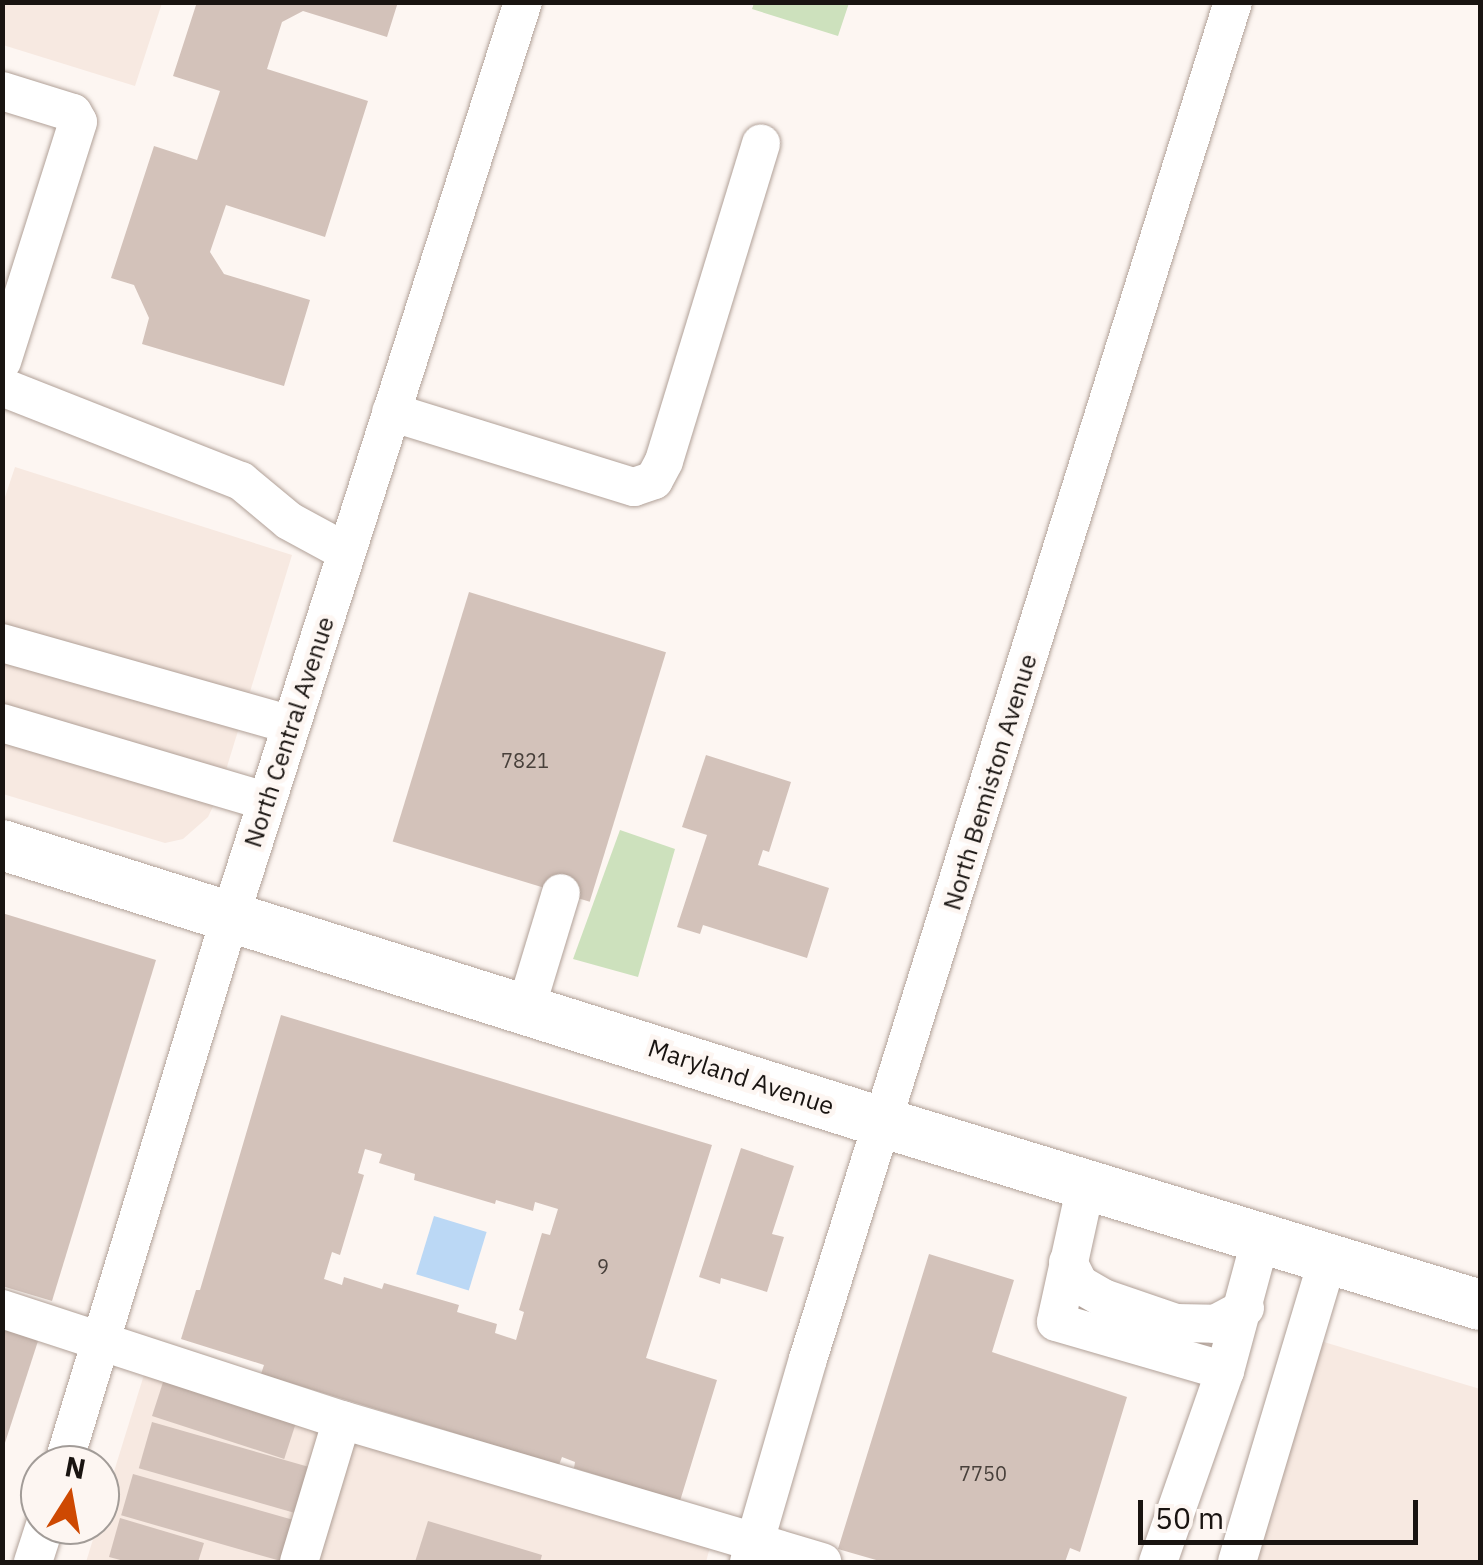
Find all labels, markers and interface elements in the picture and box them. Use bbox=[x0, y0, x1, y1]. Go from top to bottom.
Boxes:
street label: North Central Avenue bbox=[238, 613, 340, 851]
street label: North Bemiston Avenue bbox=[937, 650, 1043, 914]
house number: 7821 bbox=[501, 748, 549, 772]
street label: Maryland Avenue bbox=[644, 1033, 838, 1121]
house number: 9 bbox=[597, 1254, 609, 1278]
north arrow bbox=[20, 1445, 120, 1545]
text: N bbox=[62, 1447, 89, 1487]
house number: 7750 bbox=[959, 1461, 1007, 1485]
scale bar bbox=[1143, 1480, 1423, 1542]
text: 50 m bbox=[1155, 1498, 1224, 1537]

